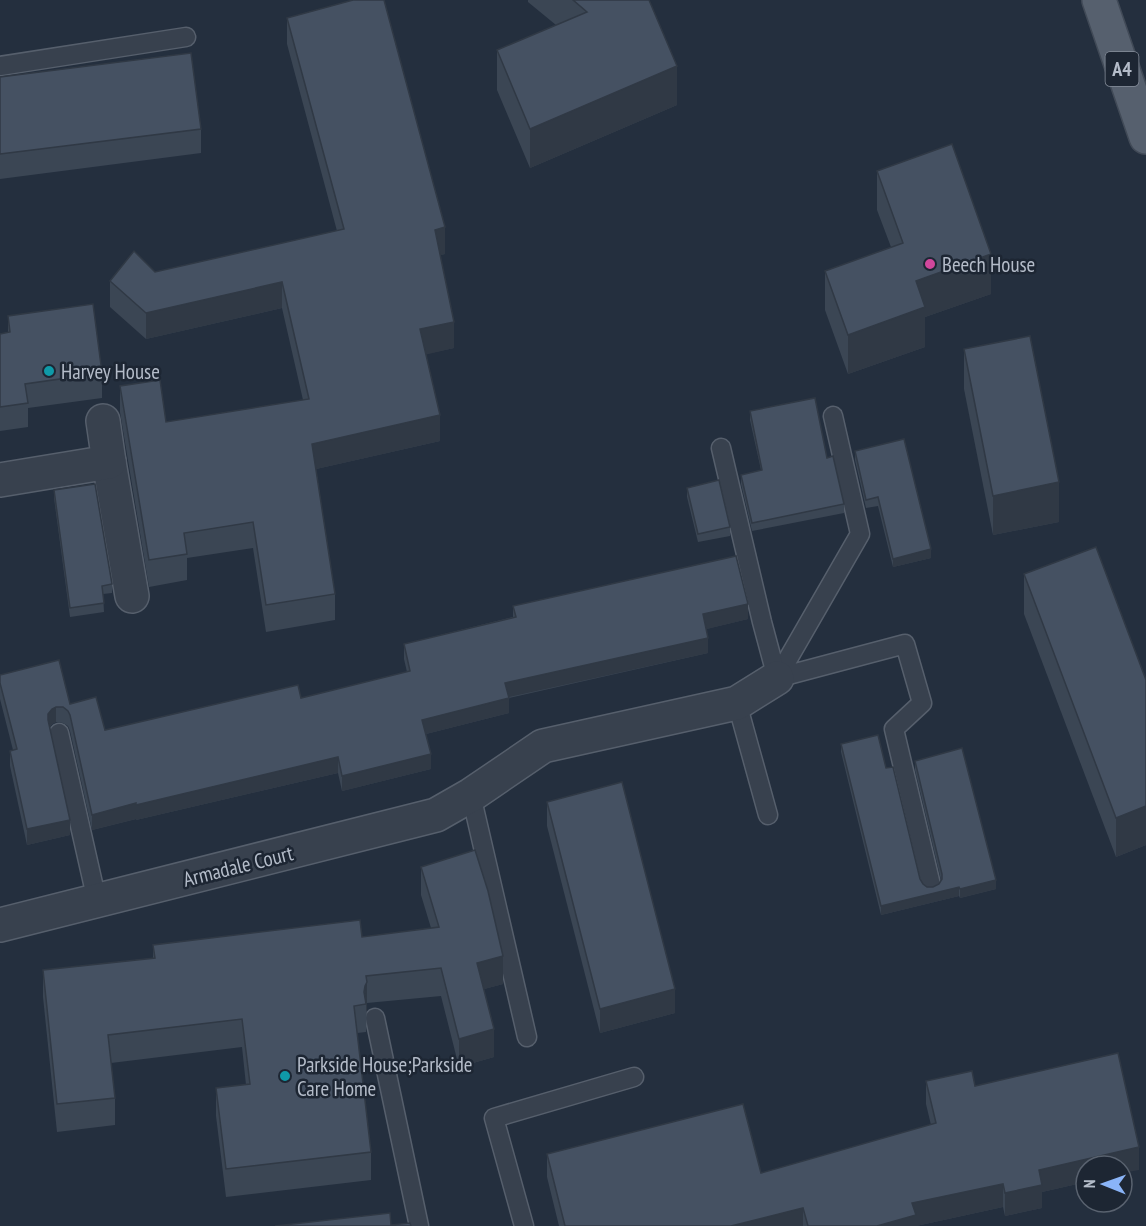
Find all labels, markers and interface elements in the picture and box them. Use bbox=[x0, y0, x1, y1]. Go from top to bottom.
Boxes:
road number: A4 bbox=[1106, 52, 1138, 86]
place label: Beech House bbox=[942, 251, 1035, 278]
marker: Beech House bbox=[923, 257, 937, 271]
place label: Harvey House bbox=[61, 358, 160, 385]
marker: Harvey House bbox=[42, 364, 56, 378]
street label: Armadale Court bbox=[180, 839, 296, 893]
place label: Parkside House;Parkside Care Home bbox=[297, 1051, 472, 1102]
marker: Parkside House;Parkside Care Home bbox=[278, 1069, 292, 1083]
north arrow bbox=[1074, 1154, 1134, 1214]
text: N bbox=[1079, 1179, 1099, 1188]

